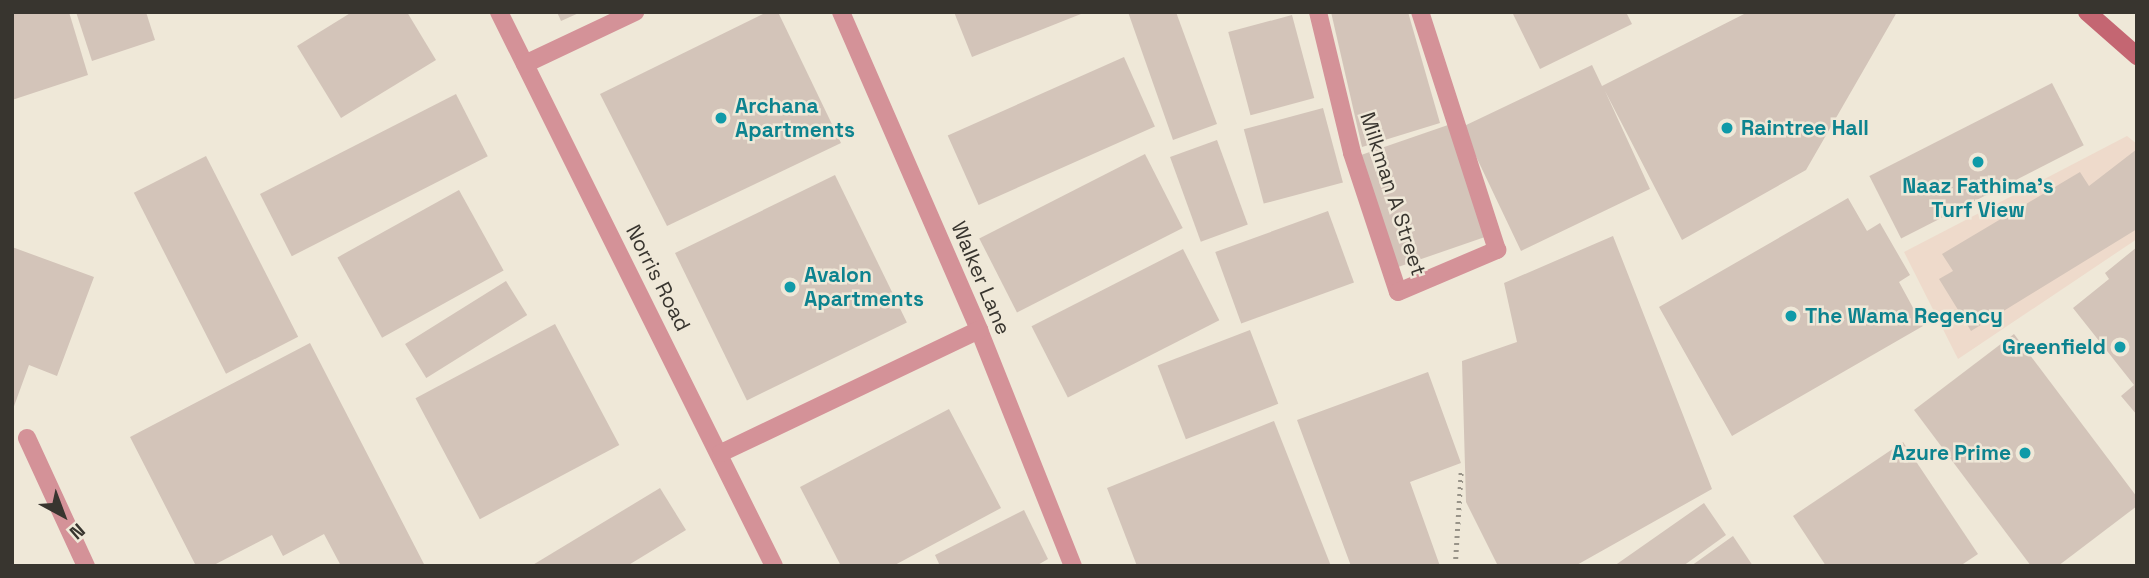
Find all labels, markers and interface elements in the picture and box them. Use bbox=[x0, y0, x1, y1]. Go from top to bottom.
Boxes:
place label: Archana Apartments bbox=[735, 93, 855, 143]
street label: Milkman A Street bbox=[1355, 109, 1431, 279]
marker: Archana Apartments bbox=[713, 110, 729, 126]
place label: Raintree Hall bbox=[1741, 115, 1869, 141]
marker: Raintree Hall bbox=[1719, 120, 1735, 136]
marker: Naaz Fathima's Turf View bbox=[1970, 154, 1986, 170]
place label: Naaz Fathima's Turf View bbox=[1902, 173, 2054, 223]
street label: Walker Lane bbox=[946, 218, 1016, 338]
street label: Norris Road bbox=[620, 221, 696, 335]
place label: Avalon Apartments bbox=[804, 262, 924, 312]
marker: Avalon Apartments bbox=[782, 279, 798, 295]
place label: The Wama Regency bbox=[1805, 303, 2003, 329]
marker: The Wama Regency bbox=[1783, 308, 1799, 324]
place label: Greenfield bbox=[2002, 334, 2106, 360]
marker: Greenfield bbox=[2112, 339, 2128, 355]
place label: Azure Prime bbox=[1892, 440, 2011, 466]
marker: Azure Prime bbox=[2017, 445, 2033, 461]
north arrow bbox=[28, 480, 98, 550]
text: N bbox=[64, 518, 90, 545]

